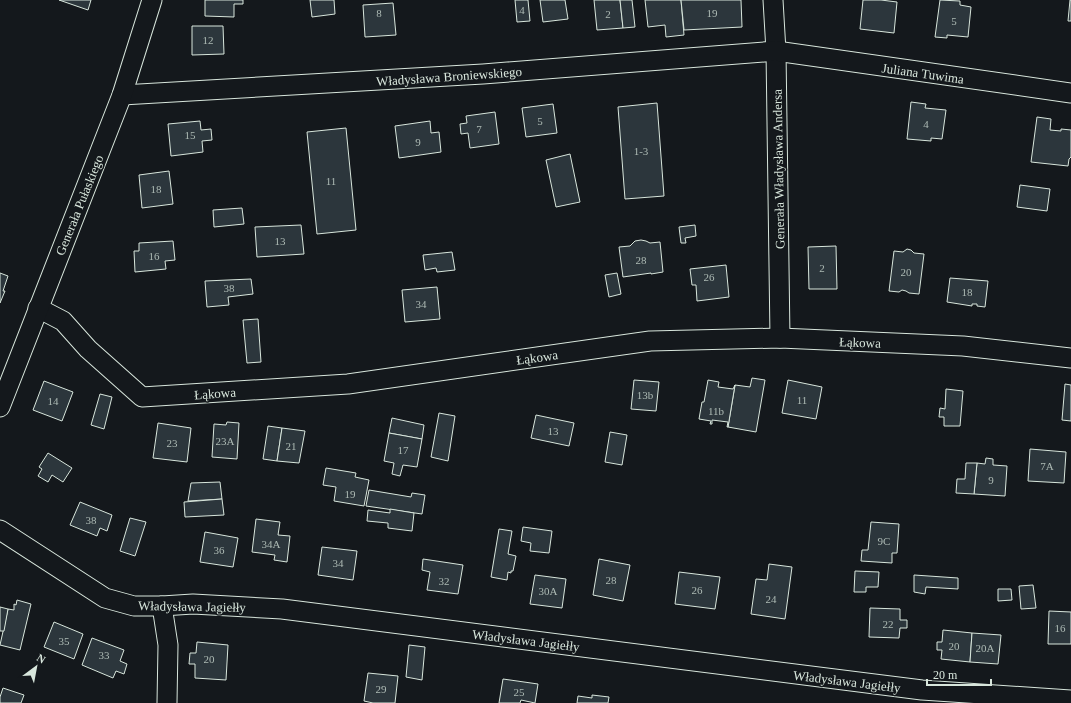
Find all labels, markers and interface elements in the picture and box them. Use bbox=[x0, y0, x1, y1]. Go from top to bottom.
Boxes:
house number: 4 bbox=[519, 4, 525, 16]
house number: 8 bbox=[376, 7, 382, 19]
house number: 19 bbox=[707, 7, 718, 19]
house number: 2 bbox=[605, 8, 611, 20]
house number: 5 bbox=[951, 15, 957, 27]
house number: 12 bbox=[203, 34, 214, 46]
street label: Juliana Tuwima bbox=[881, 60, 965, 87]
street label: Władysława Broniewskiego bbox=[376, 64, 522, 89]
street label: Generała Władysława Andersa bbox=[770, 89, 787, 249]
house number: 5 bbox=[537, 115, 543, 127]
house number: 4 bbox=[923, 118, 929, 130]
house number: 7 bbox=[476, 123, 482, 135]
house number: 15 bbox=[185, 129, 196, 141]
house number: 9 bbox=[415, 136, 421, 148]
house number: 1-3 bbox=[634, 145, 649, 157]
street label: Generała Pułaskiego bbox=[52, 153, 106, 258]
house number: 11 bbox=[326, 175, 336, 187]
house number: 18 bbox=[151, 183, 162, 195]
house number: 13 bbox=[275, 235, 286, 247]
house number: 16 bbox=[149, 250, 160, 262]
house number: 28 bbox=[636, 254, 647, 266]
house number: 2 bbox=[819, 262, 825, 274]
house number: 20 bbox=[901, 266, 912, 278]
house number: 26 bbox=[704, 271, 715, 283]
house number: 38 bbox=[224, 282, 235, 294]
house number: 18 bbox=[962, 286, 973, 298]
house number: 34 bbox=[416, 298, 427, 310]
street label: Łąkowa bbox=[839, 334, 881, 351]
street label: Łąkowa bbox=[515, 347, 559, 368]
street label: Łąkowa bbox=[194, 385, 237, 402]
house number: 13b bbox=[637, 389, 654, 401]
house number: 11 bbox=[797, 394, 807, 406]
house number: 14 bbox=[48, 395, 59, 407]
house number: 11b bbox=[708, 405, 725, 417]
house number: 13 bbox=[548, 425, 559, 437]
house number: 23A bbox=[216, 435, 235, 447]
house number: 23 bbox=[167, 437, 178, 449]
house number: 21 bbox=[286, 440, 297, 452]
house number: 17 bbox=[398, 444, 409, 456]
house number: 7A bbox=[1040, 460, 1054, 472]
house number: 9 bbox=[988, 474, 994, 486]
house number: 19 bbox=[345, 488, 356, 500]
house number: 38 bbox=[86, 514, 97, 526]
house number: 9C bbox=[878, 535, 890, 547]
house number: 34A bbox=[262, 538, 281, 550]
house number: 36 bbox=[214, 544, 225, 556]
house number: 34 bbox=[333, 557, 344, 569]
house number: 28 bbox=[606, 574, 617, 586]
house number: 32 bbox=[439, 575, 450, 587]
house number: 26 bbox=[692, 584, 703, 596]
house number: 30A bbox=[539, 585, 558, 597]
house number: 24 bbox=[766, 593, 777, 605]
street label: Władysława Jagiełły bbox=[138, 598, 247, 615]
house number: 22 bbox=[883, 618, 894, 630]
house number: 16 bbox=[1055, 622, 1066, 634]
street label: Władysława Jagiełły bbox=[471, 626, 581, 655]
house number: 35 bbox=[59, 635, 70, 647]
house number: 20 bbox=[949, 640, 960, 652]
house number: 20A bbox=[976, 642, 995, 654]
north arrow bbox=[16, 647, 56, 687]
house number: 33 bbox=[99, 649, 110, 661]
text: N bbox=[35, 651, 48, 666]
house number: 20 bbox=[204, 653, 215, 665]
scale bar bbox=[927, 661, 991, 687]
street label: Władysława Jagiełły bbox=[792, 667, 902, 696]
text: 20 m bbox=[933, 668, 958, 682]
house number: 29 bbox=[376, 683, 387, 695]
house number: 25 bbox=[514, 686, 525, 698]

